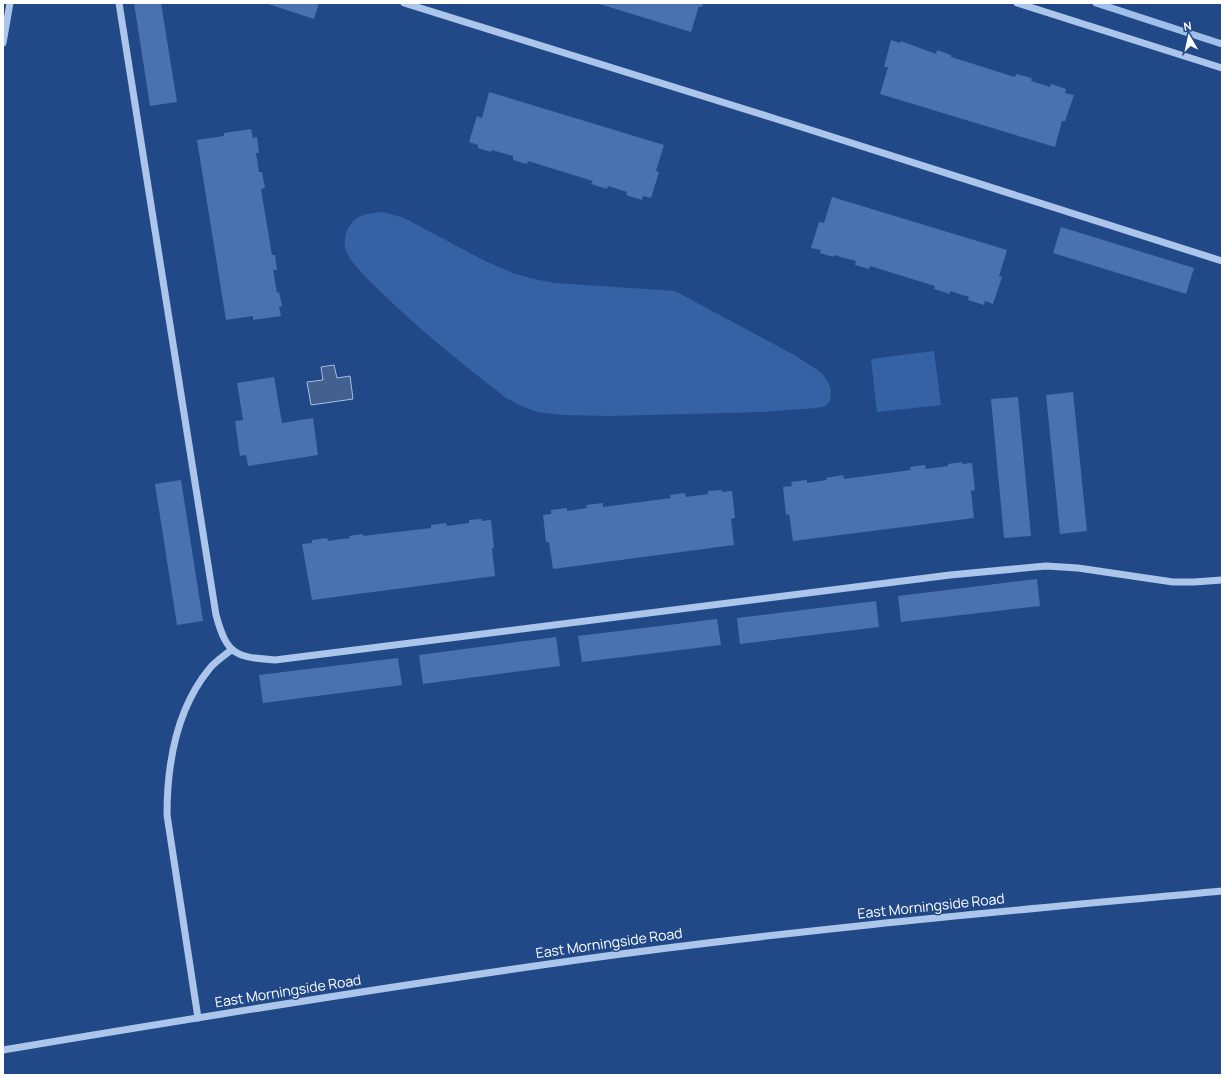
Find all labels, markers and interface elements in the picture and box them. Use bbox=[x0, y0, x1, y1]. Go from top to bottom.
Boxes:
north arrow bbox=[1169, 16, 1209, 56]
text: N bbox=[1182, 18, 1193, 34]
street label: East Morningside Road bbox=[856, 888, 1005, 923]
street label: East Morningside Road bbox=[534, 923, 683, 962]
street label: East Morningside Road bbox=[213, 970, 362, 1011]

